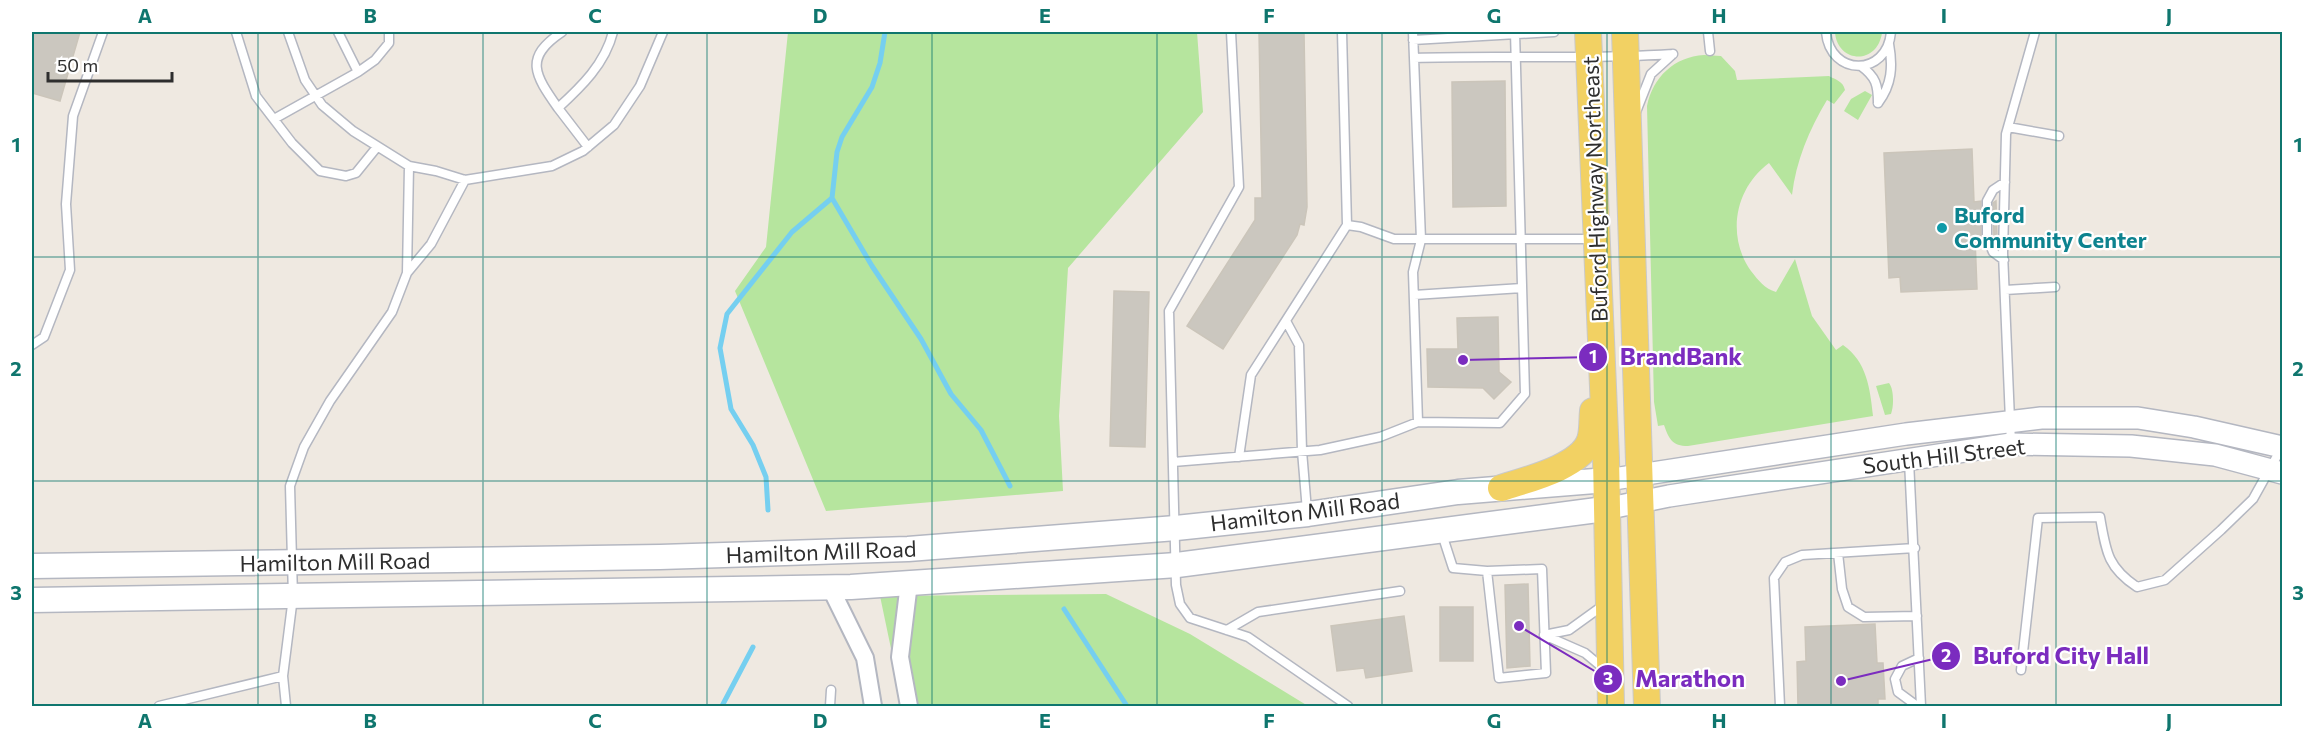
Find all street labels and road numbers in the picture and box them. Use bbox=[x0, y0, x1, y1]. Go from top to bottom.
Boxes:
street label: Buford Highway Northeast bbox=[1576, 56, 1613, 322]
street label: South Hill Street bbox=[1861, 432, 2027, 479]
street label: Hamilton Mill Road bbox=[1209, 486, 1401, 537]
street label: Hamilton Mill Road bbox=[725, 535, 917, 568]
street label: Hamilton Mill Road bbox=[239, 546, 431, 577]

